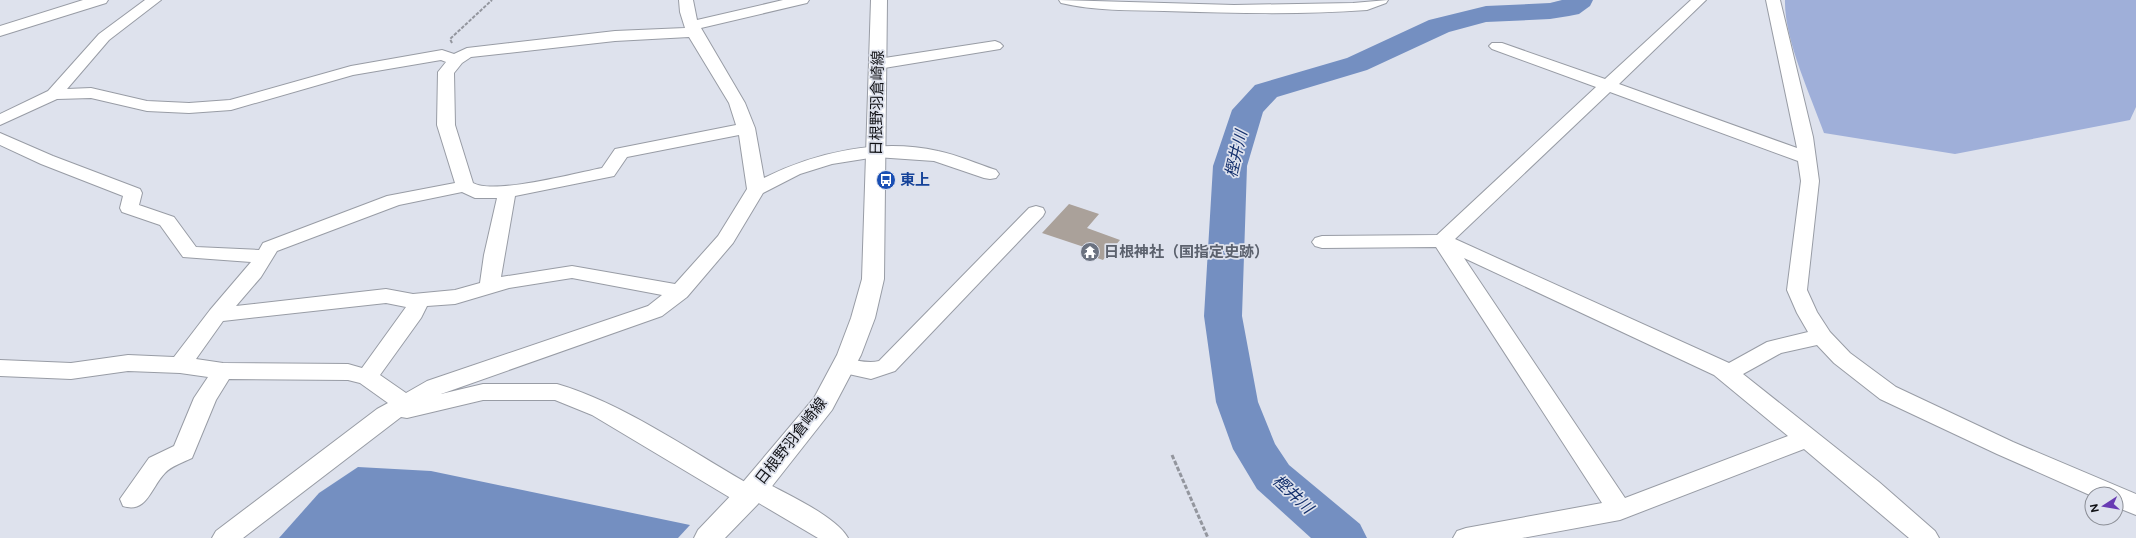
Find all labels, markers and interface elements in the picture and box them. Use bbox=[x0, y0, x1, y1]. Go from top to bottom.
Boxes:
street label: 日根野羽倉崎線 bbox=[867, 50, 887, 156]
water label: 樫井川 bbox=[1221, 127, 1251, 180]
bus stop icon: 東上 bbox=[875, 169, 897, 191]
place label: 東上 bbox=[900, 171, 930, 189]
temple icon: 日根神社（国指定史跡） bbox=[1079, 241, 1101, 263]
place label: 日根神社（国指定史跡） bbox=[1104, 243, 1269, 261]
street label: 日根野羽倉崎線 bbox=[752, 394, 830, 488]
water label: 樫井川 bbox=[1269, 471, 1318, 519]
north arrow bbox=[2084, 486, 2124, 526]
text: N bbox=[2087, 502, 2102, 513]

